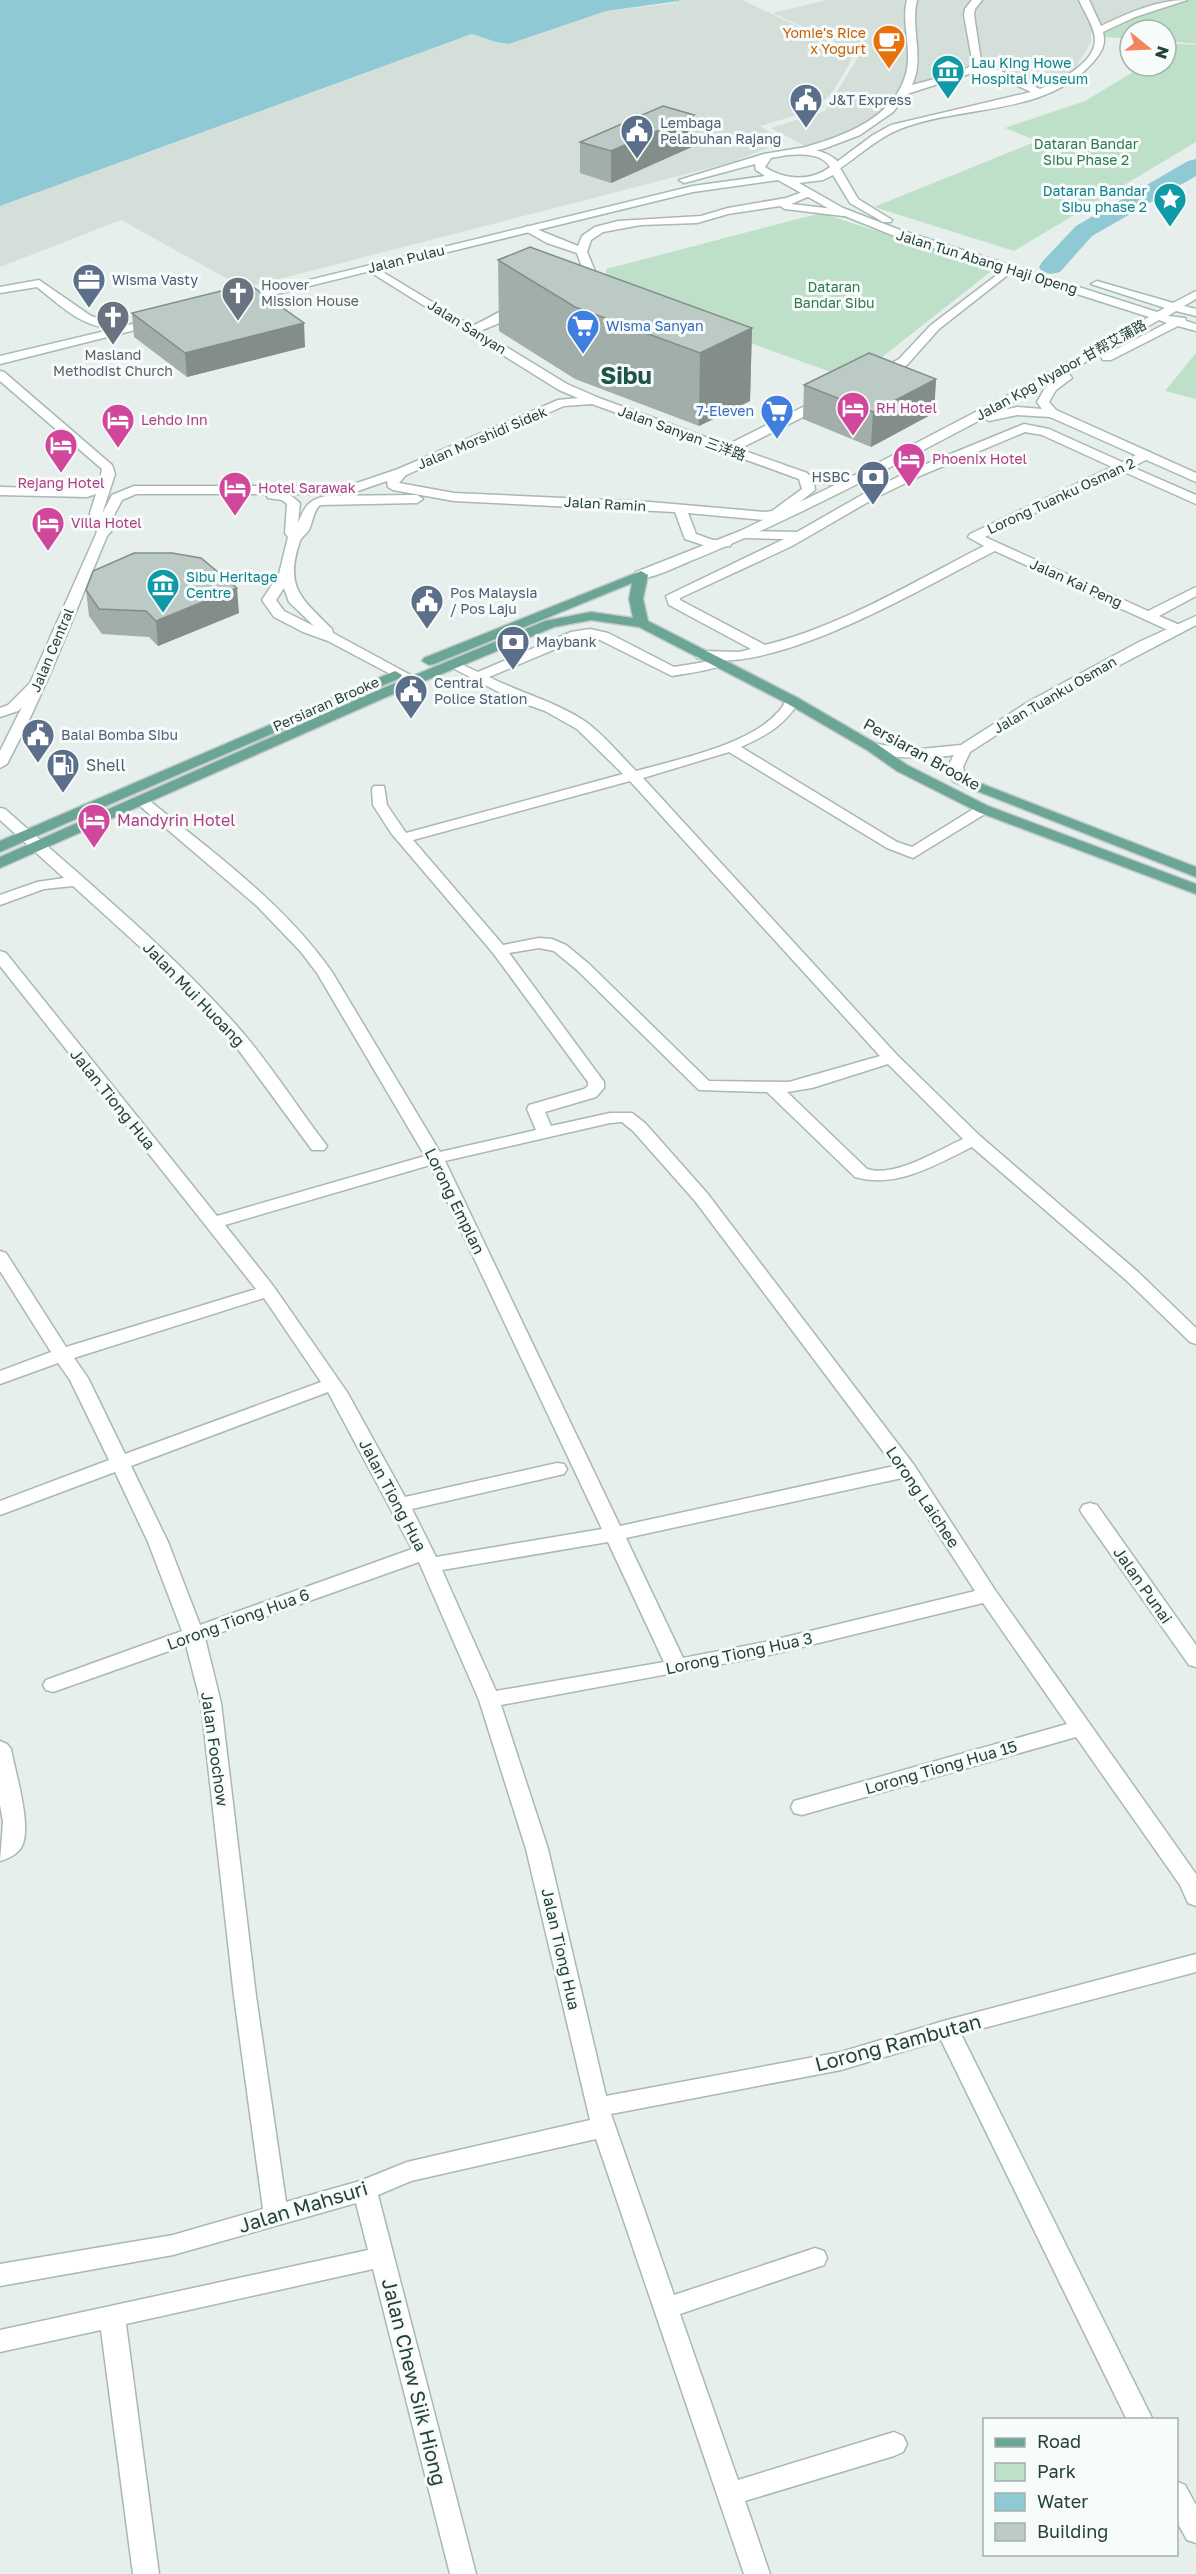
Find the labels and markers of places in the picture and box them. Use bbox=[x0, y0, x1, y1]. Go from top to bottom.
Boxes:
cafe icon: Yomie's Rice x Yogurt bbox=[871, 23, 907, 70]
place label: Yomie's Rice x Yogurt bbox=[783, 24, 866, 57]
museum icon: Lau King Howe Hospital Museum bbox=[930, 53, 966, 100]
place label: Lau King Howe Hospital Museum bbox=[971, 54, 1088, 87]
public building icon: J&T Express bbox=[788, 82, 824, 129]
place label: J&T Express bbox=[829, 91, 911, 108]
public building icon: Lembaga Pelabuhan Rajang bbox=[619, 113, 655, 160]
place label: Lembaga Pelabuhan Rajang bbox=[660, 114, 781, 147]
place icon: Dataran Bandar Sibu phase 2 bbox=[1152, 181, 1188, 228]
place label: Dataran Bandar Sibu phase 2 bbox=[1043, 182, 1148, 215]
office icon: Wisma Vasty bbox=[71, 262, 107, 309]
place label: Wisma Vasty bbox=[112, 271, 198, 288]
church icon: Hoover Mission House bbox=[220, 275, 256, 322]
place label: Hoover Mission House bbox=[261, 276, 359, 309]
church icon: Masland Methodist Church bbox=[95, 299, 131, 346]
supermarket icon: Wisma Sanyan bbox=[565, 308, 601, 355]
place label: Wisma Sanyan bbox=[606, 317, 704, 334]
place label: Masland Methodist Church bbox=[53, 346, 173, 379]
hotel icon: RH Hotel bbox=[835, 390, 871, 437]
supermarket icon: 7-Eleven bbox=[759, 393, 795, 440]
place label: RH Hotel bbox=[876, 399, 937, 416]
hotel icon: Lehdo Inn bbox=[100, 402, 136, 449]
place label: 7-Eleven bbox=[696, 402, 754, 419]
place label: Lehdo Inn bbox=[141, 411, 208, 428]
hotel icon: Rejang Hotel bbox=[43, 427, 79, 474]
hotel icon: Phoenix Hotel bbox=[891, 441, 927, 488]
place label: Phoenix Hotel bbox=[932, 450, 1027, 467]
bank icon: HSBC bbox=[855, 459, 891, 506]
place label: HSBC bbox=[812, 468, 850, 485]
hotel icon: Hotel Sarawak bbox=[217, 470, 253, 517]
place label: Rejang Hotel bbox=[17, 474, 105, 491]
place label: Hotel Sarawak bbox=[258, 479, 356, 496]
hotel icon: Villa Hotel bbox=[30, 505, 66, 552]
place label: Villa Hotel bbox=[71, 514, 142, 531]
museum icon: Sibu Heritage Centre bbox=[145, 567, 181, 614]
place label: Sibu Heritage Centre bbox=[186, 568, 278, 601]
public building icon: Pos Malaysia / Pos Laju bbox=[409, 583, 445, 630]
place label: Pos Malaysia / Pos Laju bbox=[450, 584, 537, 617]
bank icon: Maybank bbox=[495, 624, 531, 671]
place label: Maybank bbox=[536, 633, 597, 650]
public building icon: Central Police Station bbox=[393, 673, 429, 720]
place label: Central Police Station bbox=[434, 674, 527, 707]
public building icon: Balai Bomba Sibu bbox=[20, 717, 56, 764]
place label: Balai Bomba Sibu bbox=[61, 726, 178, 743]
fuel station icon: Shell bbox=[45, 747, 81, 794]
place label: Shell bbox=[86, 755, 126, 775]
hotel icon: Mandyrin Hotel bbox=[76, 802, 112, 849]
place label: Mandyrin Hotel bbox=[117, 810, 235, 830]

